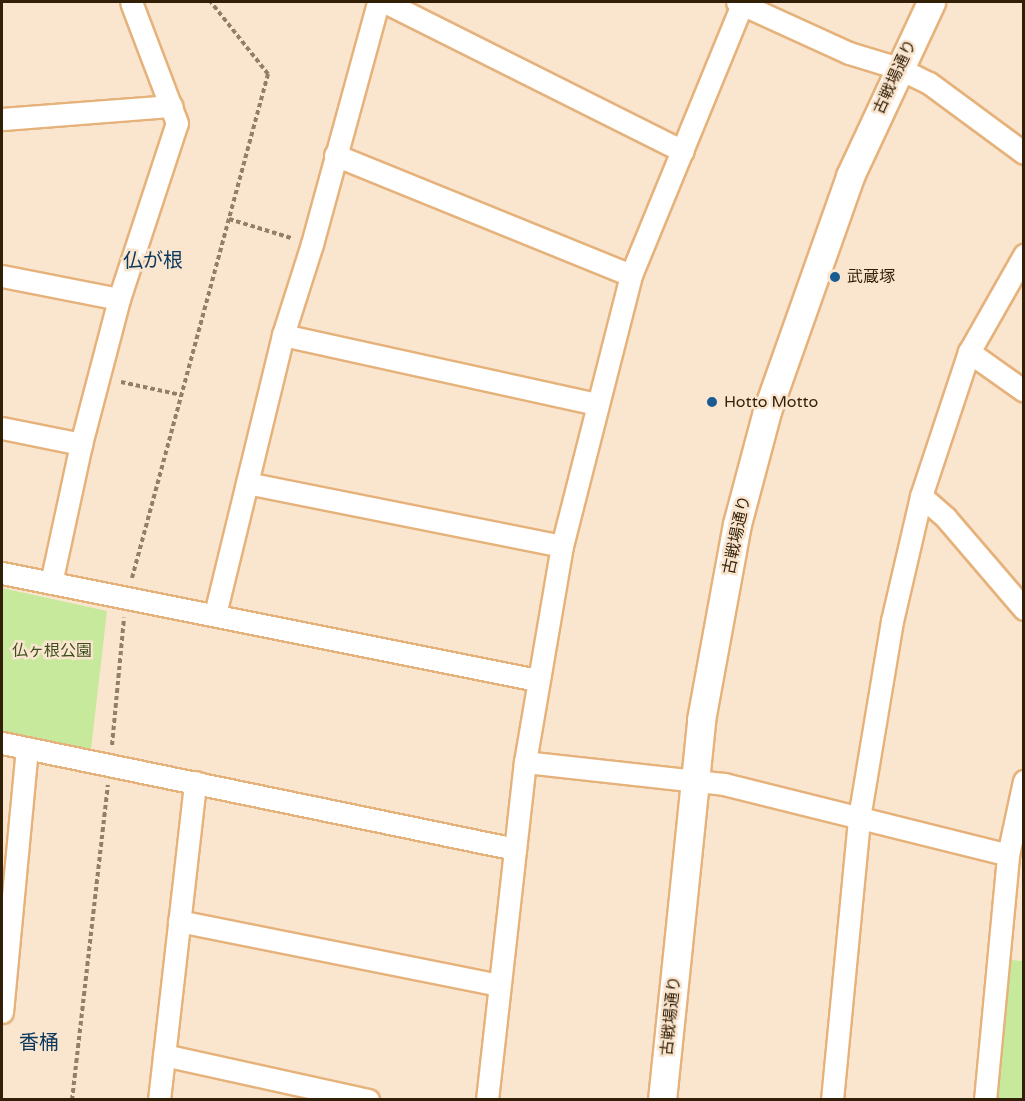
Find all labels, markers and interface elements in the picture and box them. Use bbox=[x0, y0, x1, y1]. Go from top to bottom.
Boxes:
street label: 古戦場通り bbox=[869, 37, 921, 117]
district label: 仏が根 bbox=[123, 249, 183, 273]
place label: 武蔵塚 bbox=[847, 267, 895, 287]
marker: 武蔵塚 bbox=[828, 270, 842, 284]
place label: Hotto Motto bbox=[724, 392, 818, 412]
marker: Hotto Motto bbox=[705, 395, 719, 409]
street label: 古戦場通り bbox=[719, 494, 755, 576]
park label: 仏ヶ根公園 bbox=[12, 641, 92, 661]
street label: 古戦場通り bbox=[657, 975, 685, 1057]
district label: 香桶 bbox=[19, 1031, 59, 1055]

